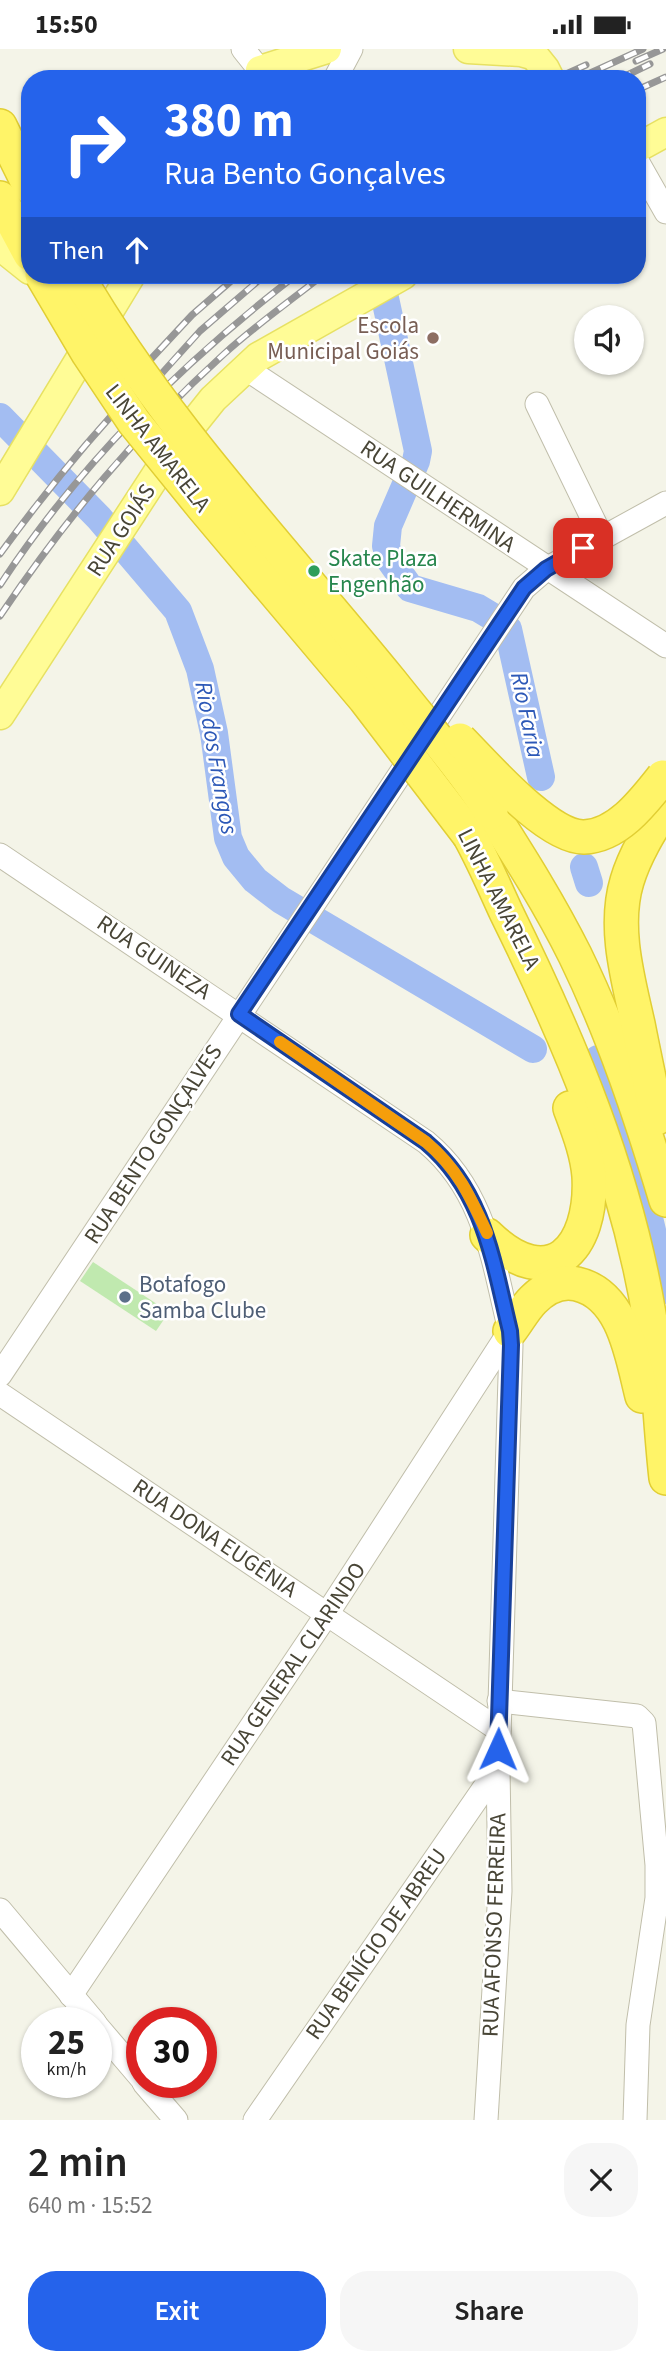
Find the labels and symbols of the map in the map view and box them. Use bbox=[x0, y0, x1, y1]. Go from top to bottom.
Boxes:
place label: Escola Municipal Goiás bbox=[267, 309, 419, 368]
marker: Escola Municipal Goiás bbox=[425, 330, 441, 346]
street label: LINHA AMARELA bbox=[97, 377, 219, 520]
street label: RUA GUILHERMINA bbox=[354, 432, 523, 561]
street label: RUA GOIÁS bbox=[79, 477, 163, 583]
pin bbox=[553, 518, 613, 578]
place label: Skate Plaza Engenhão bbox=[328, 542, 438, 601]
marker: Skate Plaza Engenhão bbox=[306, 563, 322, 579]
water label: Rio Faria bbox=[501, 669, 553, 761]
water label: Rio dos Frangos bbox=[185, 679, 247, 838]
street label: LINHA AMARELA bbox=[449, 823, 549, 976]
street label: RUA GUINEZA bbox=[90, 907, 218, 1008]
street label: RUA BENTO GONÇALVES bbox=[76, 1038, 230, 1250]
place label: Botafogo Samba Clube bbox=[139, 1268, 266, 1327]
marker: Botafogo Samba Clube bbox=[117, 1289, 133, 1305]
street label: RUA DONA EUGÊNIA bbox=[126, 1470, 305, 1606]
street label: RUA GENERAL CLARINDO bbox=[212, 1555, 374, 1773]
position arrow bbox=[461, 1712, 535, 1786]
street label: RUA AFONSO FERREIRA bbox=[474, 1812, 514, 2037]
street label: RUA BENÍCIO DE ABREU bbox=[297, 1841, 455, 2047]
speed limit sign: 30 bbox=[126, 2007, 217, 2098]

